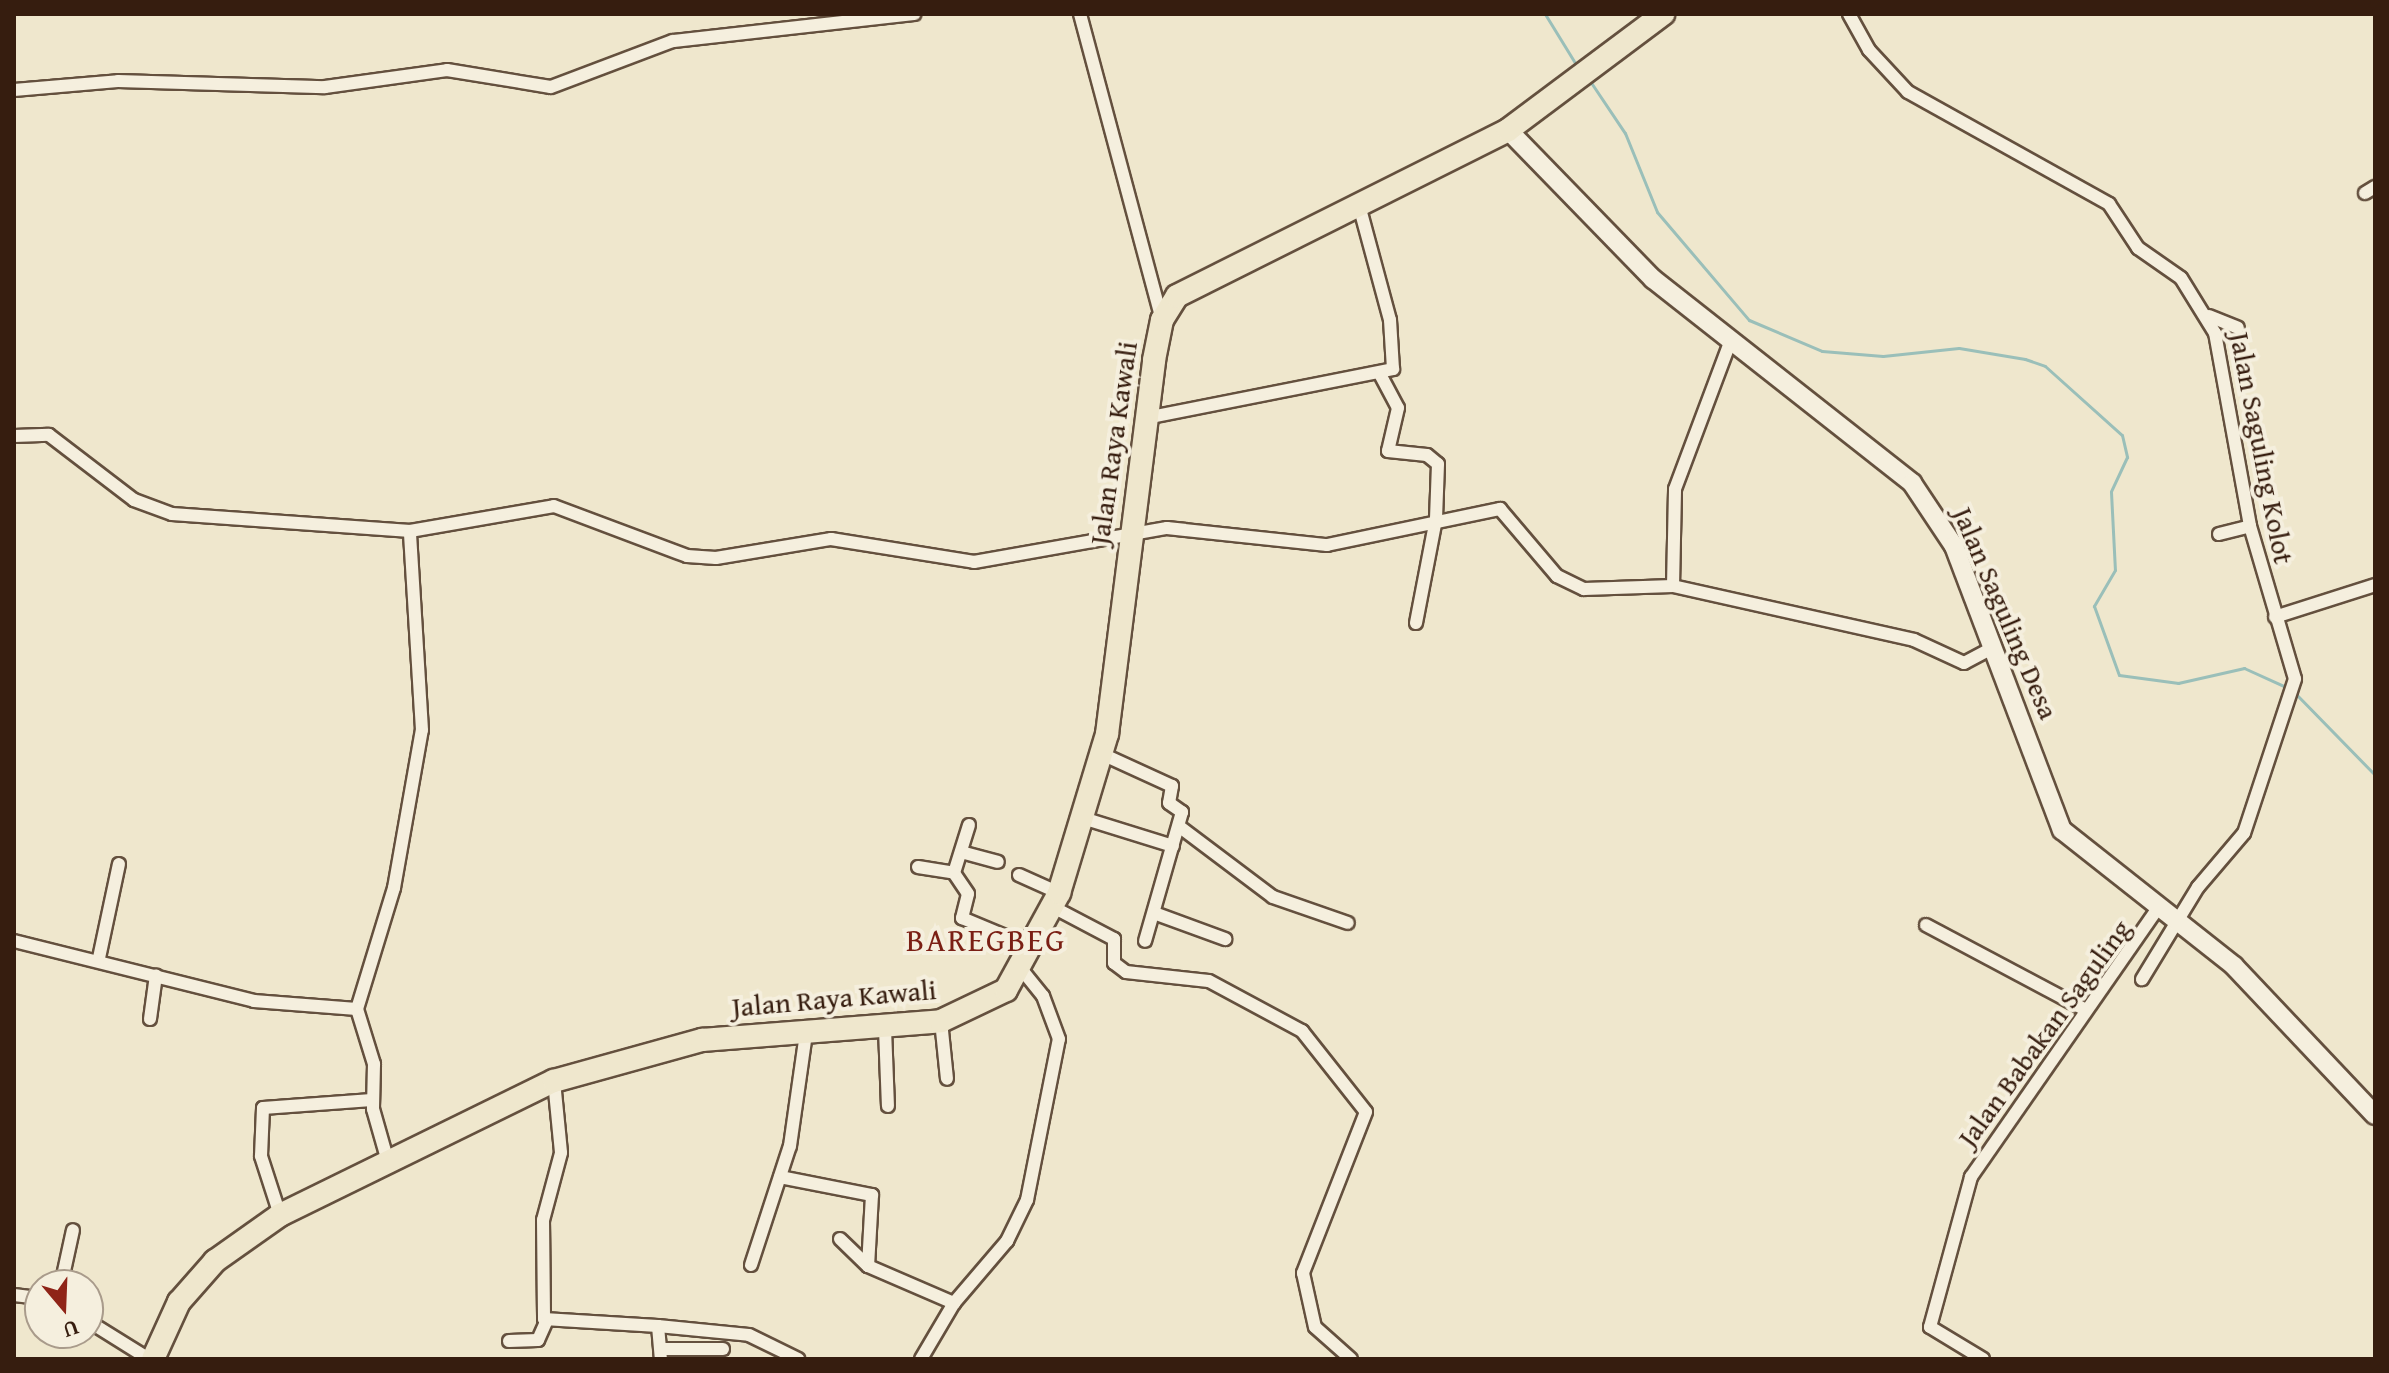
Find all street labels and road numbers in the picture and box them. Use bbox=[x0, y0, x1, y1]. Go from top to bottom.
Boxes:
street label: Jalan Saguling Kolot bbox=[2223, 329, 2301, 567]
street label: Jalan Raya Kawali bbox=[1082, 339, 1144, 547]
street label: Jalan Saguling Desa bbox=[1946, 502, 2066, 724]
street label: Jalan Babakan Saguling bbox=[1950, 913, 2138, 1153]
street label: Jalan Raya Kawali bbox=[730, 972, 938, 1024]

